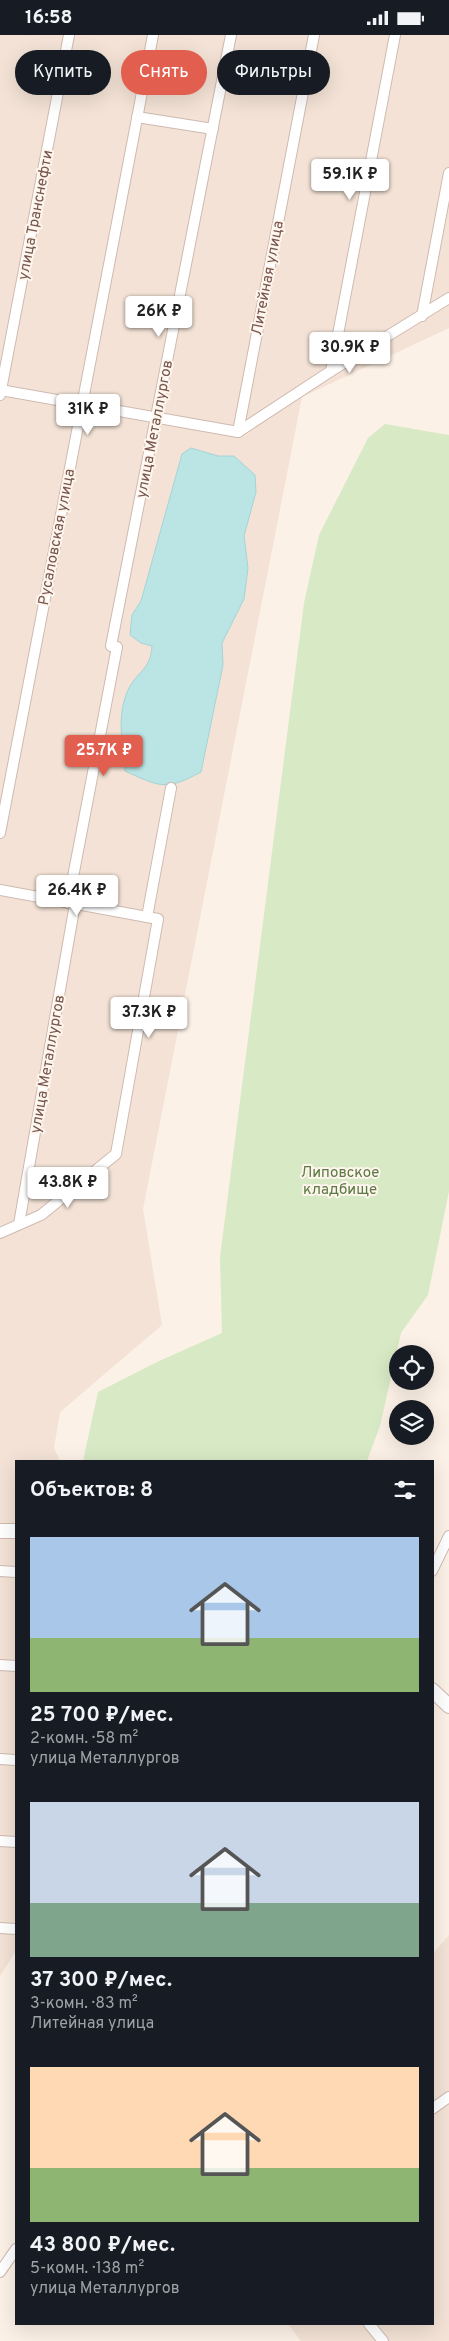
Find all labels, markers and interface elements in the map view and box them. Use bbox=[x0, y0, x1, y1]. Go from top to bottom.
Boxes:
text: 16:58 bbox=[25, 6, 72, 30]
chip: Купить bbox=[15, 50, 111, 95]
chip: Снять bbox=[121, 50, 207, 95]
chip: Фильтры bbox=[217, 50, 330, 95]
street label: улица Транснефти bbox=[15, 149, 58, 282]
pin: 59.1K ₽ bbox=[304, 159, 396, 201]
text: 59.1K ₽ bbox=[322, 165, 378, 185]
street label: Литейная улица bbox=[248, 219, 289, 337]
pin: 26K ₽ bbox=[124, 295, 194, 338]
text: 26K ₽ bbox=[136, 302, 182, 322]
pin: 30.9K ₽ bbox=[304, 331, 396, 374]
text: 30.9K ₽ bbox=[320, 338, 380, 358]
street label: улица Металлургов bbox=[133, 359, 178, 500]
pin: 31K ₽ bbox=[53, 393, 123, 436]
text: 31K ₽ bbox=[67, 400, 109, 420]
street label: Русаловская улица bbox=[35, 467, 80, 607]
pin: 25.7K ₽ bbox=[58, 735, 150, 777]
text: 25.7K ₽ bbox=[76, 741, 132, 761]
pin: 26.4K ₽ bbox=[31, 875, 123, 917]
text: 26.4K ₽ bbox=[47, 881, 107, 901]
street label: улица Металлургов bbox=[27, 994, 70, 1135]
pin: 37.3K ₽ bbox=[103, 997, 195, 1039]
text: 37.3K ₽ bbox=[121, 1003, 177, 1023]
park label: Липовское кладбище bbox=[301, 1164, 379, 1200]
pin: 43.8K ₽ bbox=[22, 1167, 114, 1209]
text: 43.8K ₽ bbox=[38, 1173, 98, 1193]
map controls bbox=[389, 1345, 434, 1445]
button: locate bbox=[389, 1345, 434, 1390]
button: layers bbox=[389, 1400, 434, 1445]
icon: filters bbox=[391, 1476, 419, 1504]
text: Объектов: 8 bbox=[30, 1477, 153, 1504]
icon: home bbox=[180, 1569, 270, 1659]
text: 25 700 ₽/мес. bbox=[30, 1702, 173, 1729]
text: 2-комн. · 58 m² bbox=[30, 1729, 138, 1749]
text: улица Металлургов bbox=[30, 1749, 180, 1769]
icon: home bbox=[180, 1834, 270, 1924]
text: 37 300 ₽/мес. bbox=[30, 1967, 172, 1994]
text: 3-комн. · 83 m² bbox=[30, 1994, 138, 2014]
text: Литейная улица bbox=[30, 2014, 154, 2034]
icon: home bbox=[180, 2099, 270, 2189]
text: 43 800 ₽/мес. bbox=[30, 2232, 175, 2259]
text: 5-комн. · 138 m² bbox=[30, 2259, 144, 2279]
text: улица Металлургов bbox=[30, 2279, 180, 2299]

